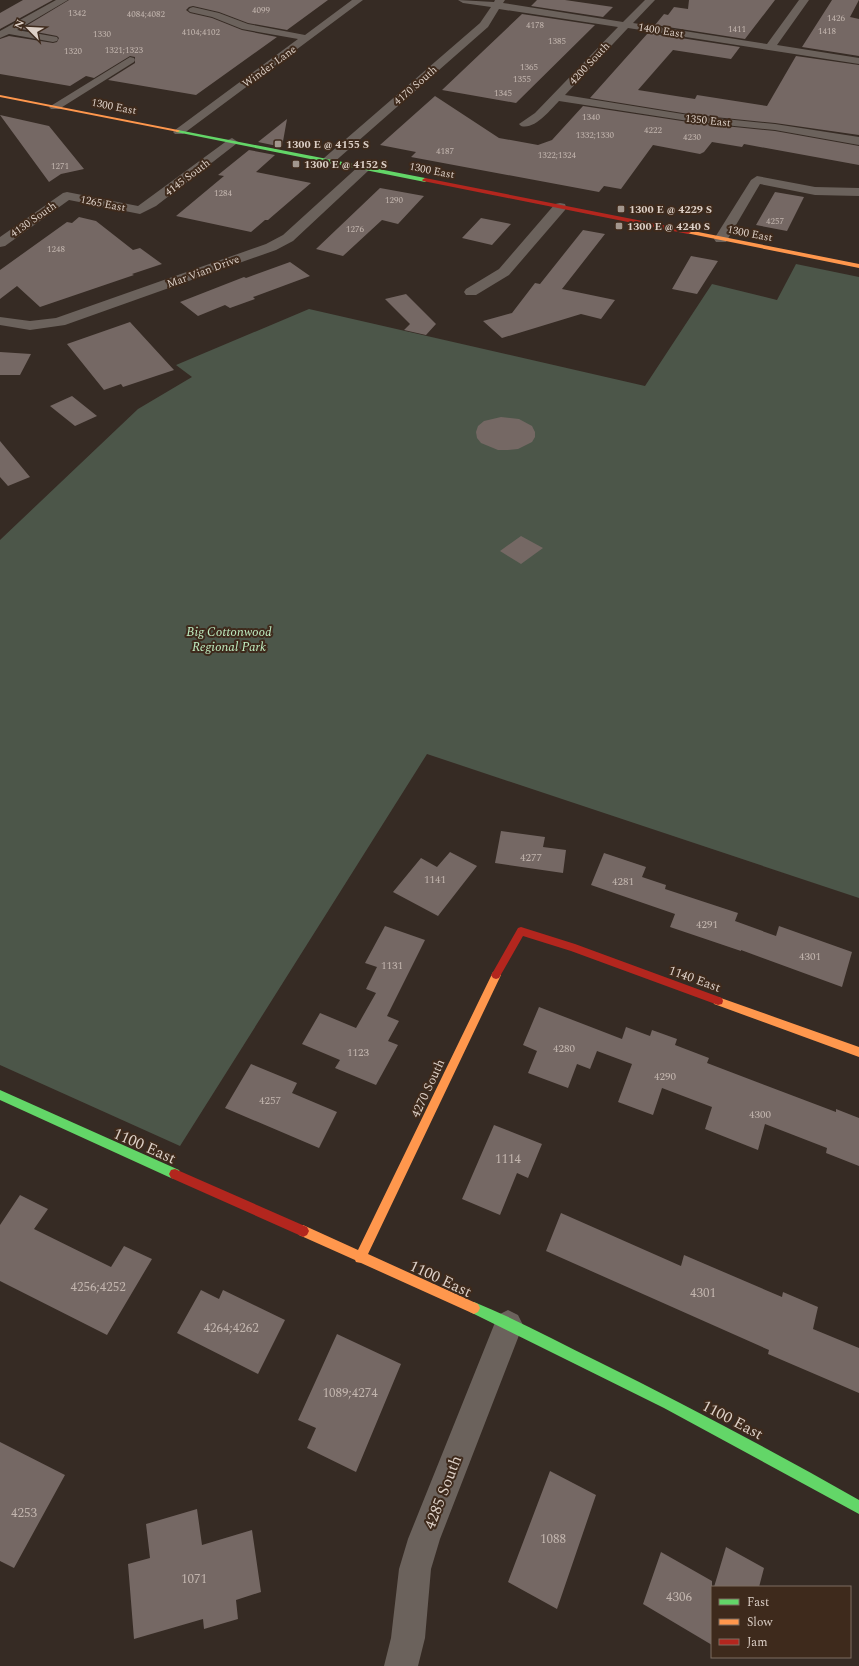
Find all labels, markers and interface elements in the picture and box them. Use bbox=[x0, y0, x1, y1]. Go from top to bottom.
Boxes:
house number: 4099 bbox=[252, 3, 270, 17]
house number: 1342 bbox=[68, 6, 86, 20]
house number: 4084;4082 bbox=[127, 7, 166, 21]
north arrow bbox=[8, 8, 48, 48]
house number: 1426 bbox=[827, 11, 845, 25]
text: N bbox=[10, 17, 29, 32]
house number: 4178 bbox=[526, 18, 544, 32]
street label: 1400 East bbox=[637, 19, 685, 42]
house number: 1411 bbox=[728, 22, 746, 36]
house number: 1418 bbox=[818, 24, 836, 38]
house number: 4104;4102 bbox=[182, 25, 221, 39]
house number: 1330 bbox=[93, 27, 111, 41]
house number: 1385 bbox=[548, 34, 566, 48]
street label: 4200 South bbox=[565, 38, 614, 89]
street label: Winder Lane bbox=[239, 41, 300, 92]
house number: 1321;1323 bbox=[105, 43, 144, 57]
house number: 1320 bbox=[64, 44, 82, 58]
house number: 1365 bbox=[520, 60, 538, 74]
street label: 4170 South bbox=[390, 62, 441, 109]
house number: 1355 bbox=[513, 72, 531, 86]
house number: 1345 bbox=[494, 86, 512, 100]
street label: 1300 East bbox=[90, 94, 138, 119]
house number: 1340 bbox=[582, 110, 600, 124]
street label: 1350 East bbox=[684, 110, 732, 131]
house number: 4222 bbox=[644, 123, 662, 137]
house number: 1332;1330 bbox=[576, 128, 615, 142]
house number: 4230 bbox=[683, 130, 701, 144]
place label: 1300 E @ 4155 S bbox=[286, 136, 369, 153]
marker: 1300 E @ 4155 S bbox=[273, 139, 283, 149]
house number: 4187 bbox=[436, 144, 454, 158]
house number: 1322;1324 bbox=[538, 148, 577, 162]
street label: 4145 South bbox=[161, 155, 214, 200]
place label: 1300 E @ 4152 S bbox=[304, 156, 387, 173]
street label: 1300 East bbox=[408, 158, 456, 183]
house number: 1271 bbox=[51, 159, 69, 173]
marker: 1300 E @ 4152 S bbox=[291, 159, 301, 169]
house number: 1284 bbox=[214, 186, 232, 200]
street label: 1265 East bbox=[79, 191, 127, 216]
house number: 1290 bbox=[385, 193, 403, 207]
street label: 4130 South bbox=[7, 197, 60, 242]
place label: 1300 E @ 4229 S bbox=[629, 201, 712, 218]
marker: 1300 E @ 4229 S bbox=[616, 204, 626, 214]
house number: 4257 bbox=[766, 214, 784, 228]
place label: 1300 E @ 4240 S bbox=[627, 218, 710, 235]
marker: 1300 E @ 4240 S bbox=[614, 221, 624, 231]
street label: 1300 East bbox=[726, 221, 774, 246]
house number: 1276 bbox=[346, 222, 364, 236]
house number: 1248 bbox=[47, 242, 65, 256]
street label: Mar Vian Drive bbox=[165, 250, 242, 292]
park label: Big Cottonwood Regional Park bbox=[186, 622, 272, 657]
house number: 4277 bbox=[520, 849, 542, 866]
house number: 1141 bbox=[424, 871, 446, 888]
house number: 4281 bbox=[612, 873, 634, 890]
house number: 4291 bbox=[696, 916, 718, 933]
house number: 4301 bbox=[799, 948, 821, 965]
house number: 1131 bbox=[381, 957, 403, 974]
street label: 1140 East bbox=[666, 960, 724, 998]
house number: 4280 bbox=[553, 1040, 575, 1057]
house number: 1123 bbox=[347, 1044, 369, 1061]
street label: 4270 South bbox=[406, 1055, 450, 1121]
house number: 4290 bbox=[654, 1068, 676, 1085]
house number: 4257 bbox=[259, 1092, 281, 1109]
house number: 4300 bbox=[749, 1106, 771, 1123]
street label: 1100 East bbox=[109, 1121, 180, 1171]
house number: 1114 bbox=[495, 1149, 522, 1169]
street label: 1100 East bbox=[405, 1254, 476, 1304]
house number: 4256;4252 bbox=[70, 1277, 126, 1297]
house number: 4301 bbox=[690, 1283, 716, 1303]
house number: 4264;4262 bbox=[203, 1318, 259, 1338]
house number: 1089;4274 bbox=[322, 1383, 378, 1403]
street label: 1100 East bbox=[697, 1394, 768, 1446]
street label: 4285 South bbox=[418, 1452, 468, 1533]
house number: 4253 bbox=[11, 1503, 38, 1523]
house number: 1088 bbox=[540, 1529, 566, 1549]
house number: 1071 bbox=[181, 1569, 207, 1589]
legend bbox=[711, 1586, 851, 1658]
house number: 4306 bbox=[666, 1587, 693, 1607]
text: Fast bbox=[747, 1593, 769, 1612]
text: Slow bbox=[747, 1613, 773, 1632]
text: Jam bbox=[747, 1633, 768, 1652]

